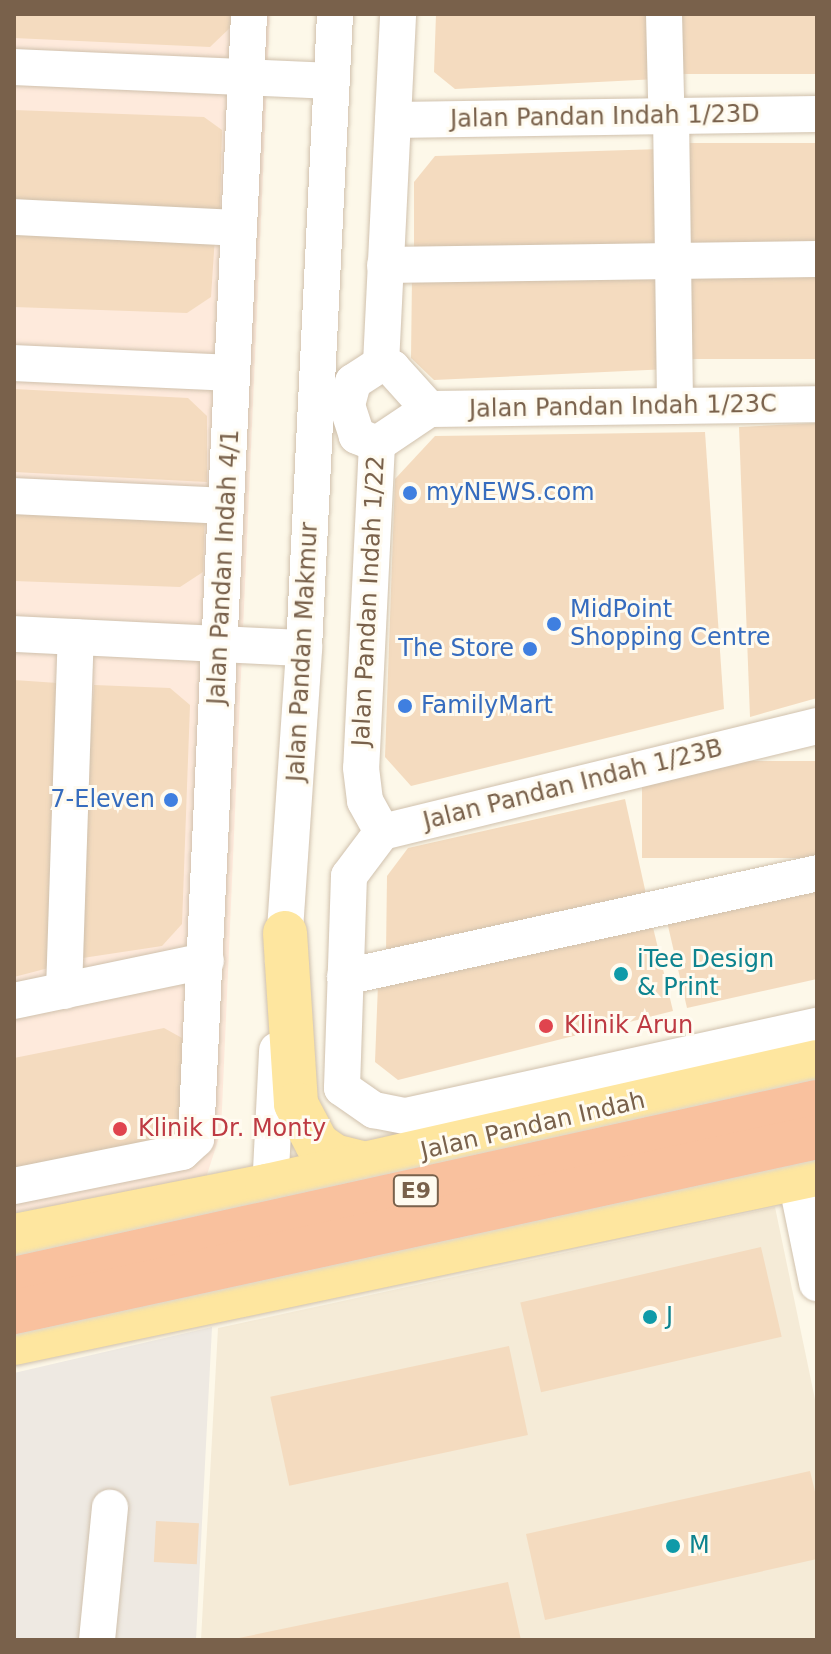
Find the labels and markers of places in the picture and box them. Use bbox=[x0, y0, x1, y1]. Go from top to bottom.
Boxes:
place label: myNEWS.com bbox=[426, 479, 595, 507]
marker: myNEWS.com bbox=[401, 484, 419, 502]
place label: MidPoint Shopping Centre bbox=[570, 596, 771, 652]
marker: MidPoint Shopping Centre bbox=[545, 615, 563, 633]
place label: The Store bbox=[398, 635, 514, 663]
marker: The Store bbox=[521, 640, 539, 658]
place label: FamilyMart bbox=[421, 692, 553, 720]
marker: FamilyMart bbox=[396, 697, 414, 715]
place label: 7-Eleven bbox=[50, 786, 155, 814]
marker: 7-Eleven bbox=[162, 791, 180, 809]
place label: iTee Design & Print bbox=[637, 946, 774, 1002]
marker: iTee Design & Print bbox=[612, 965, 630, 983]
place label: Klinik Arun bbox=[564, 1012, 693, 1040]
marker: Klinik Arun bbox=[535, 1015, 557, 1037]
place label: Klinik Dr. Monty bbox=[138, 1115, 326, 1143]
marker: Klinik Dr. Monty bbox=[109, 1118, 131, 1140]
place label: J bbox=[666, 1303, 673, 1331]
marker: J bbox=[641, 1308, 659, 1326]
place label: M bbox=[689, 1532, 710, 1560]
marker: M bbox=[664, 1537, 682, 1555]

